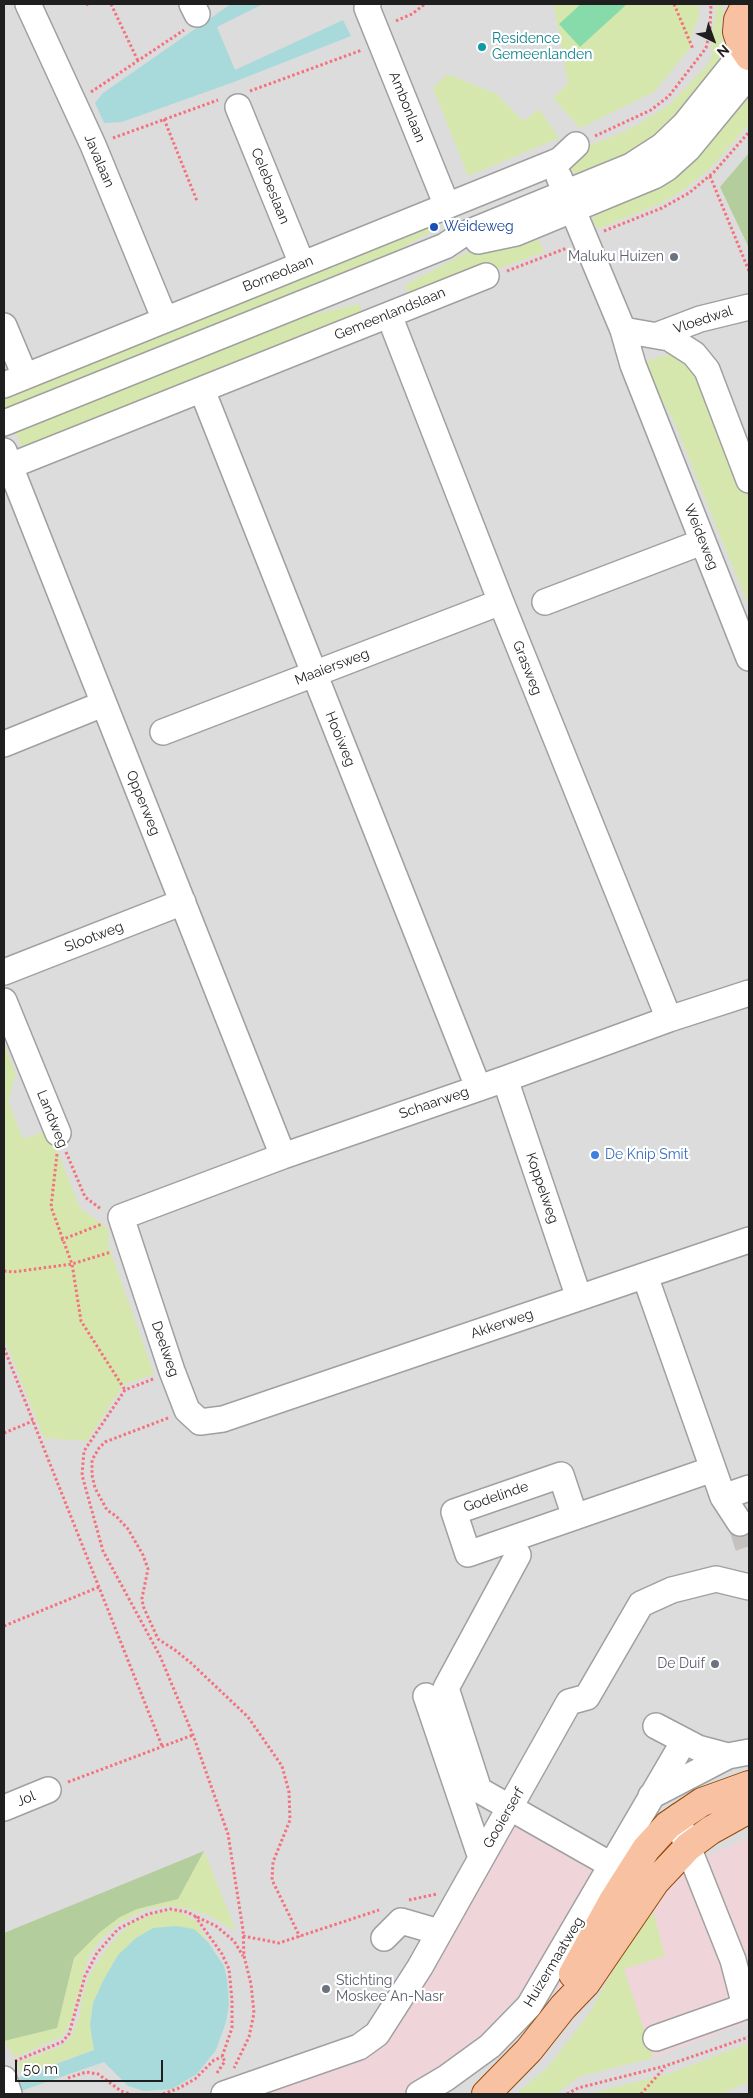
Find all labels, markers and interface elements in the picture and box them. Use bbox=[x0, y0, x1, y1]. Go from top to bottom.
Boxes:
north arrow bbox=[688, 15, 738, 65]
place label: Residence Gemeenlanden bbox=[492, 31, 592, 64]
marker: Residence Gemeenlanden bbox=[476, 41, 488, 53]
text: N bbox=[714, 42, 732, 61]
street label: Ambonlaan bbox=[385, 69, 429, 145]
street label: Javalaan bbox=[80, 132, 118, 190]
street label: Celebeslaan bbox=[247, 145, 293, 227]
place label: Weideweg bbox=[444, 219, 514, 235]
marker: Weideweg bbox=[428, 221, 440, 233]
place label: Maluku Huizen bbox=[568, 249, 664, 265]
marker: Maluku Huizen bbox=[668, 251, 680, 263]
street label: Borneolaan bbox=[240, 252, 316, 296]
street label: Gemeenlandslaan bbox=[332, 284, 448, 344]
street label: Vloedwal bbox=[671, 303, 735, 337]
street label: Weideweg bbox=[680, 502, 722, 572]
street label: Grasweg bbox=[509, 638, 545, 698]
street label: Maaiersweg bbox=[292, 645, 372, 689]
street label: Hooiweg bbox=[321, 709, 359, 769]
street label: Opperweg bbox=[122, 768, 164, 838]
street label: Slootweg bbox=[62, 918, 126, 956]
street label: Schaarweg bbox=[397, 1083, 471, 1123]
street label: Landweg bbox=[33, 1088, 71, 1150]
place label: De Knip Smit bbox=[605, 1147, 688, 1163]
marker: De Knip Smit bbox=[589, 1149, 601, 1161]
street label: Koppelweg bbox=[522, 1150, 562, 1226]
street label: Akkerweg bbox=[469, 1305, 535, 1343]
street label: Deelweg bbox=[148, 1319, 182, 1379]
street label: Godelinde bbox=[461, 1478, 531, 1516]
place label: De Duif bbox=[657, 1656, 705, 1672]
marker: De Duif bbox=[709, 1658, 721, 1670]
street label: Gooierserf bbox=[480, 1785, 528, 1851]
street label: Jol bbox=[14, 1788, 38, 1810]
street label: Huizermaatweg bbox=[520, 1914, 588, 2010]
place label: Stichting Moskee An-Nasr bbox=[336, 1973, 444, 2005]
marker: Stichting Moskee An-Nasr bbox=[320, 1983, 332, 1995]
scale bar bbox=[18, 2050, 165, 2082]
text: 50 m bbox=[23, 2060, 58, 2078]

